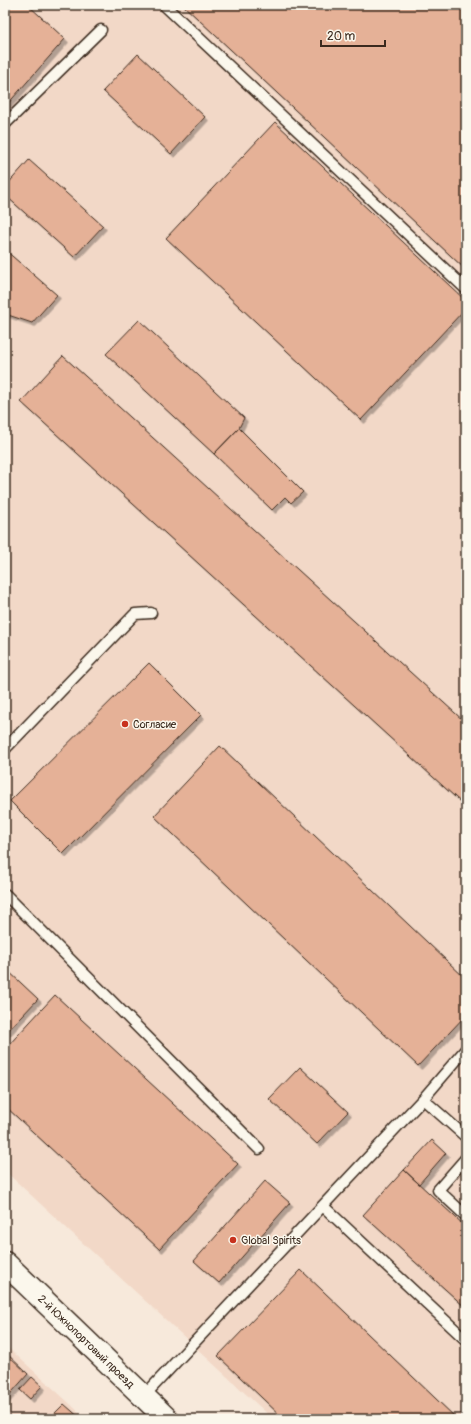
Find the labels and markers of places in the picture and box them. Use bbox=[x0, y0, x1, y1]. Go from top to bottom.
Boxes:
place label: Согласие bbox=[133, 718, 177, 731]
marker: Согласие bbox=[120, 719, 130, 729]
place label: Global Spirits bbox=[241, 1234, 301, 1247]
marker: Global Spirits bbox=[228, 1235, 238, 1245]

